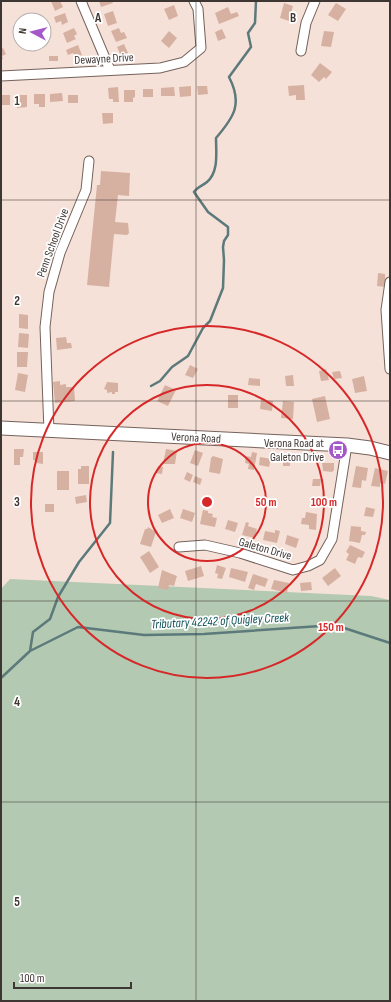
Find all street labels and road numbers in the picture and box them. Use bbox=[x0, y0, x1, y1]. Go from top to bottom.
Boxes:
street label: Dewayne Drive bbox=[74, 50, 134, 68]
street label: Penn School Drive bbox=[34, 206, 72, 279]
street label: Verona Road bbox=[171, 429, 221, 447]
street label: Galeton Drive bbox=[237, 534, 293, 564]

